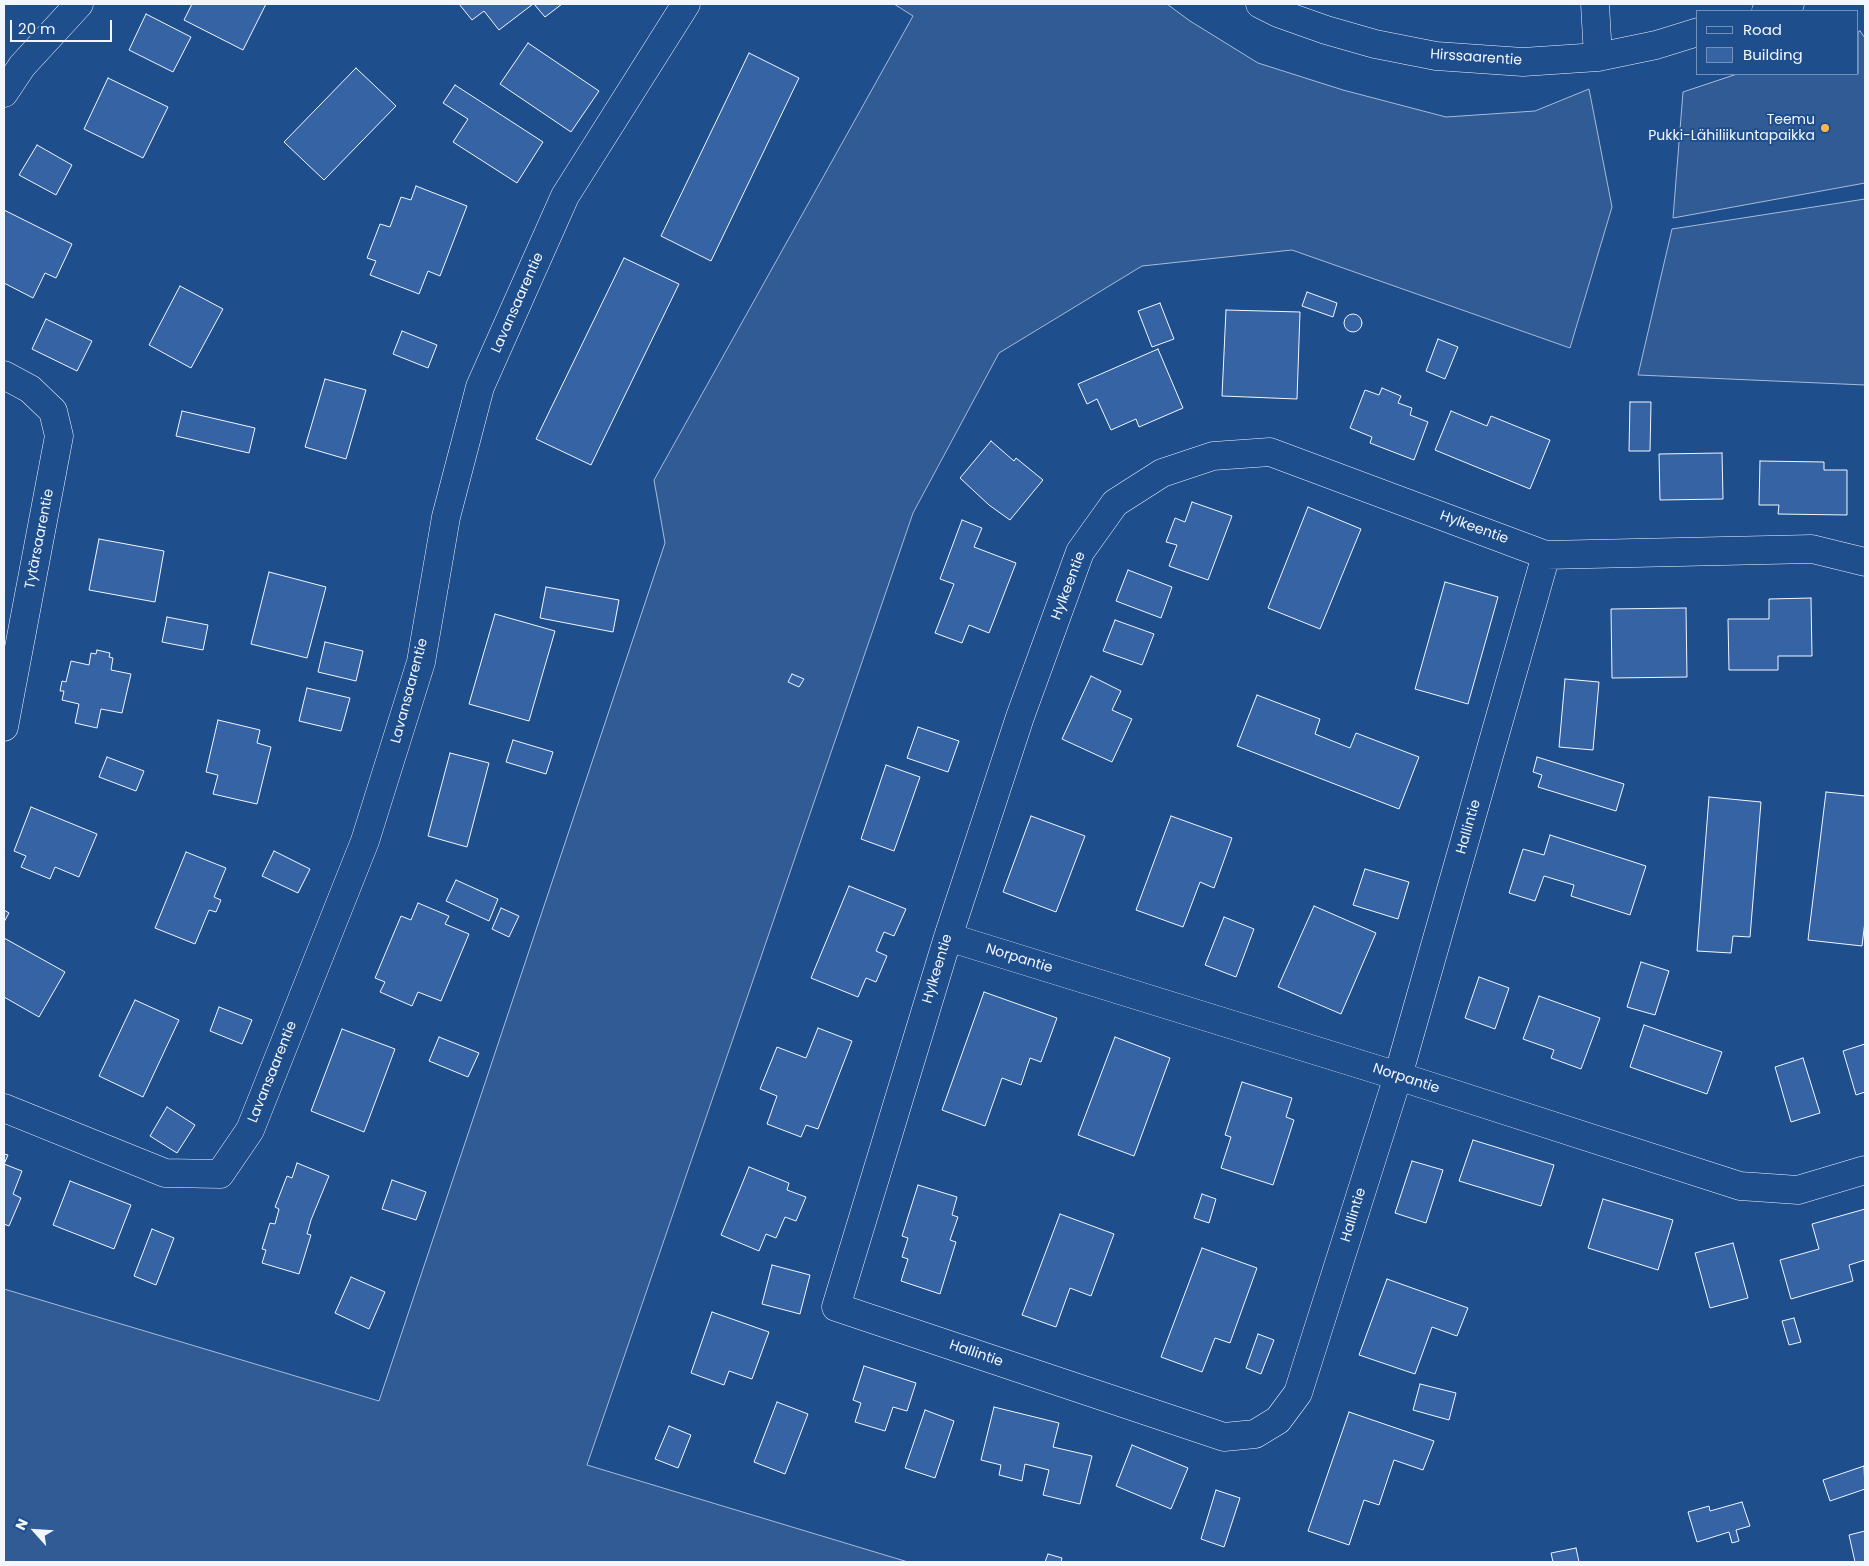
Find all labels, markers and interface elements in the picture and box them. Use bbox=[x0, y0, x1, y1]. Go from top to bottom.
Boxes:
scale bar bbox=[12, 10, 115, 42]
legend bbox=[1696, 10, 1859, 75]
text: 20 m bbox=[18, 18, 56, 39]
text: Road bbox=[1743, 19, 1782, 40]
text: Building bbox=[1743, 44, 1803, 65]
street label: Hirssaarentie bbox=[1430, 46, 1522, 70]
place label: Teemu Pukki-Lähiliikuntapaikka bbox=[1648, 112, 1815, 144]
marker: Teemu Pukki-Lähiliikuntapaikka bbox=[1819, 122, 1831, 134]
street label: Lavansaarentie bbox=[488, 250, 548, 356]
street label: Tytärsaarentie bbox=[22, 488, 58, 590]
street label: Hylkeentie bbox=[1437, 508, 1511, 548]
street label: Hylkeentie bbox=[1048, 549, 1090, 623]
street label: Lavansaarentie bbox=[388, 637, 432, 745]
street label: Hallintie bbox=[1453, 798, 1485, 856]
street label: Hylkeentie bbox=[919, 932, 957, 1006]
street label: Norpantie bbox=[983, 941, 1055, 977]
street label: Lavansaarentie bbox=[245, 1019, 301, 1125]
street label: Norpantie bbox=[1371, 1060, 1441, 1098]
street label: Hallintie bbox=[1338, 1186, 1370, 1244]
street label: Hallintie bbox=[947, 1337, 1005, 1371]
north arrow bbox=[10, 1506, 60, 1556]
text: N bbox=[10, 1515, 33, 1534]

